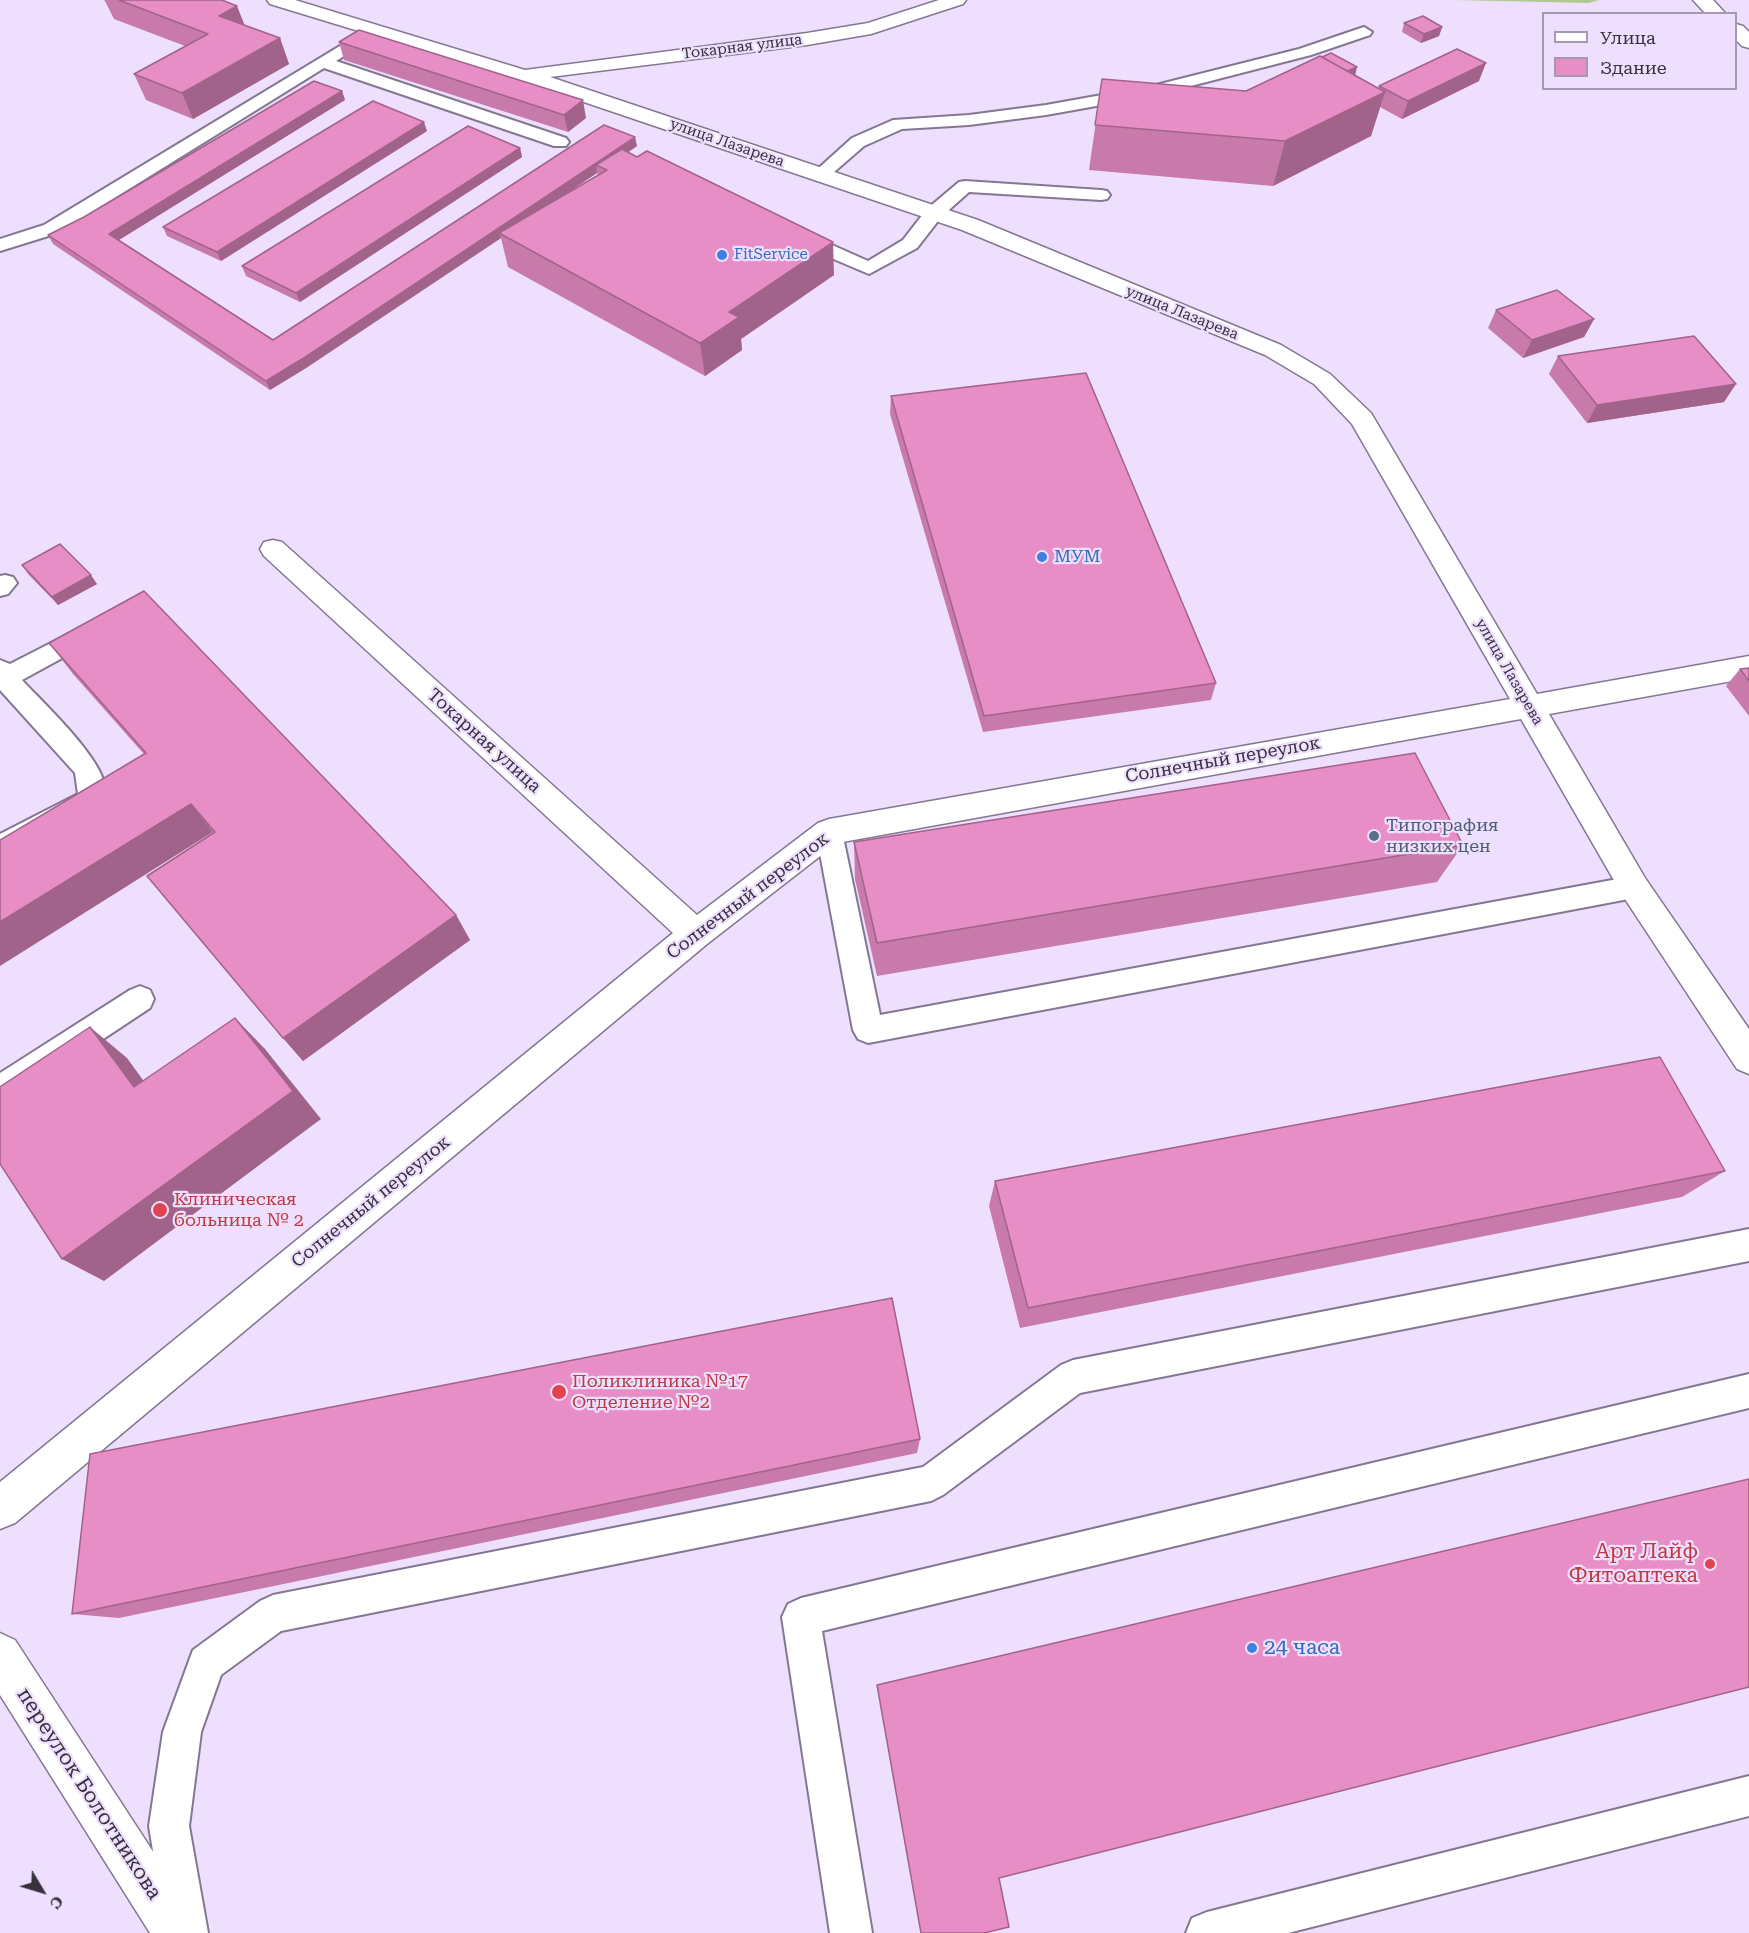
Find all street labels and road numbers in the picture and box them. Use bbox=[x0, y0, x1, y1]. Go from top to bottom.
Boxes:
street label: Токарная улица bbox=[681, 31, 803, 63]
street label: улица Лазарева bbox=[667, 115, 787, 171]
street label: улица Лазарева bbox=[1123, 282, 1241, 344]
street label: улица Лазарева bbox=[1471, 616, 1547, 728]
street label: Токарная улица bbox=[423, 684, 545, 798]
street label: Солнечный переулок bbox=[1124, 732, 1322, 788]
street label: Солнечный переулок bbox=[663, 828, 833, 964]
street label: Солнечный переулок bbox=[287, 1131, 455, 1273]
street label: переулок Болотникова bbox=[11, 1683, 167, 1905]

